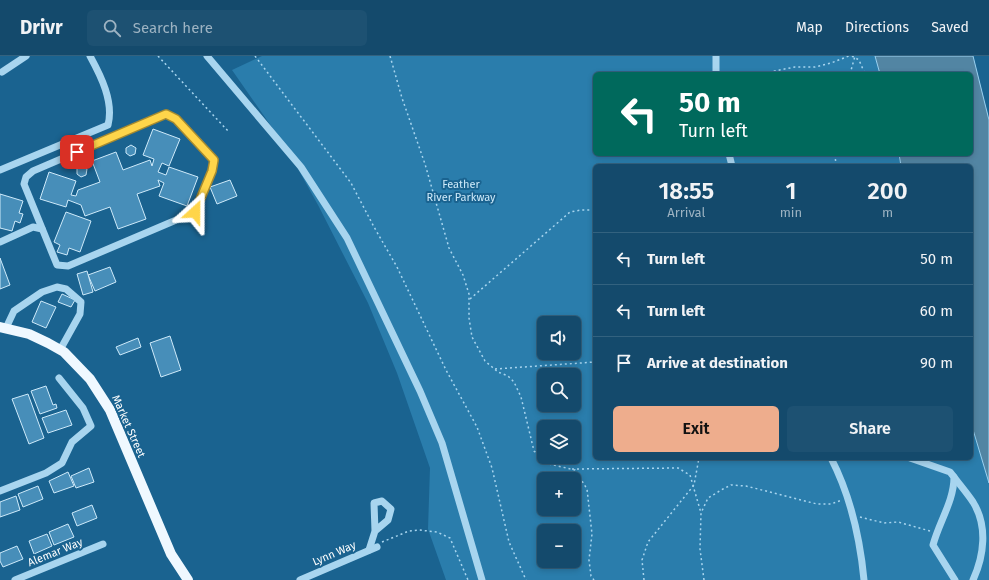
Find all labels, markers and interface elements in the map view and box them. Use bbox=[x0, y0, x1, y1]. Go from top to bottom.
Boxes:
search box bbox=[87, 10, 367, 46]
text: Drivr bbox=[20, 16, 63, 39]
icon: search bbox=[101, 17, 123, 39]
text: Search here bbox=[133, 19, 213, 37]
text: Map bbox=[796, 19, 823, 36]
text: Directions bbox=[845, 19, 909, 36]
text: Saved bbox=[931, 19, 969, 36]
text: 50 m bbox=[679, 86, 741, 119]
icon: left bbox=[613, 88, 665, 140]
text: Turn left bbox=[679, 120, 748, 142]
pin bbox=[60, 135, 94, 169]
icon: arrive bbox=[66, 141, 88, 163]
text: 18:55 bbox=[658, 177, 714, 205]
text: 1 bbox=[785, 177, 796, 205]
text: 200 bbox=[867, 177, 908, 205]
park label: Feather River Parkway bbox=[427, 178, 496, 204]
position arrow bbox=[174, 191, 216, 233]
text: Arrival bbox=[667, 205, 705, 220]
text: min bbox=[780, 205, 802, 220]
text: m bbox=[882, 205, 893, 220]
icon: left bbox=[613, 248, 635, 270]
text: Turn left bbox=[647, 250, 705, 268]
text: 50 m bbox=[920, 250, 953, 268]
icon: left bbox=[613, 300, 635, 322]
text: Turn left bbox=[647, 302, 705, 320]
text: 60 m bbox=[920, 302, 953, 320]
map controls bbox=[537, 316, 581, 568]
button: sound bbox=[537, 316, 581, 360]
icon: arrive bbox=[613, 352, 635, 374]
text: Arrive at destination bbox=[647, 354, 788, 372]
text: 90 m bbox=[920, 354, 953, 372]
button: search bbox=[537, 368, 581, 412]
street label: Market Street bbox=[109, 393, 148, 459]
button: Exit bbox=[613, 406, 779, 452]
button: Share bbox=[787, 406, 953, 452]
button: layers bbox=[537, 420, 581, 464]
button: + bbox=[537, 472, 581, 516]
button: − bbox=[537, 524, 581, 568]
street label: Alemar Way bbox=[26, 535, 85, 569]
street label: Lynn Way bbox=[311, 538, 358, 568]

